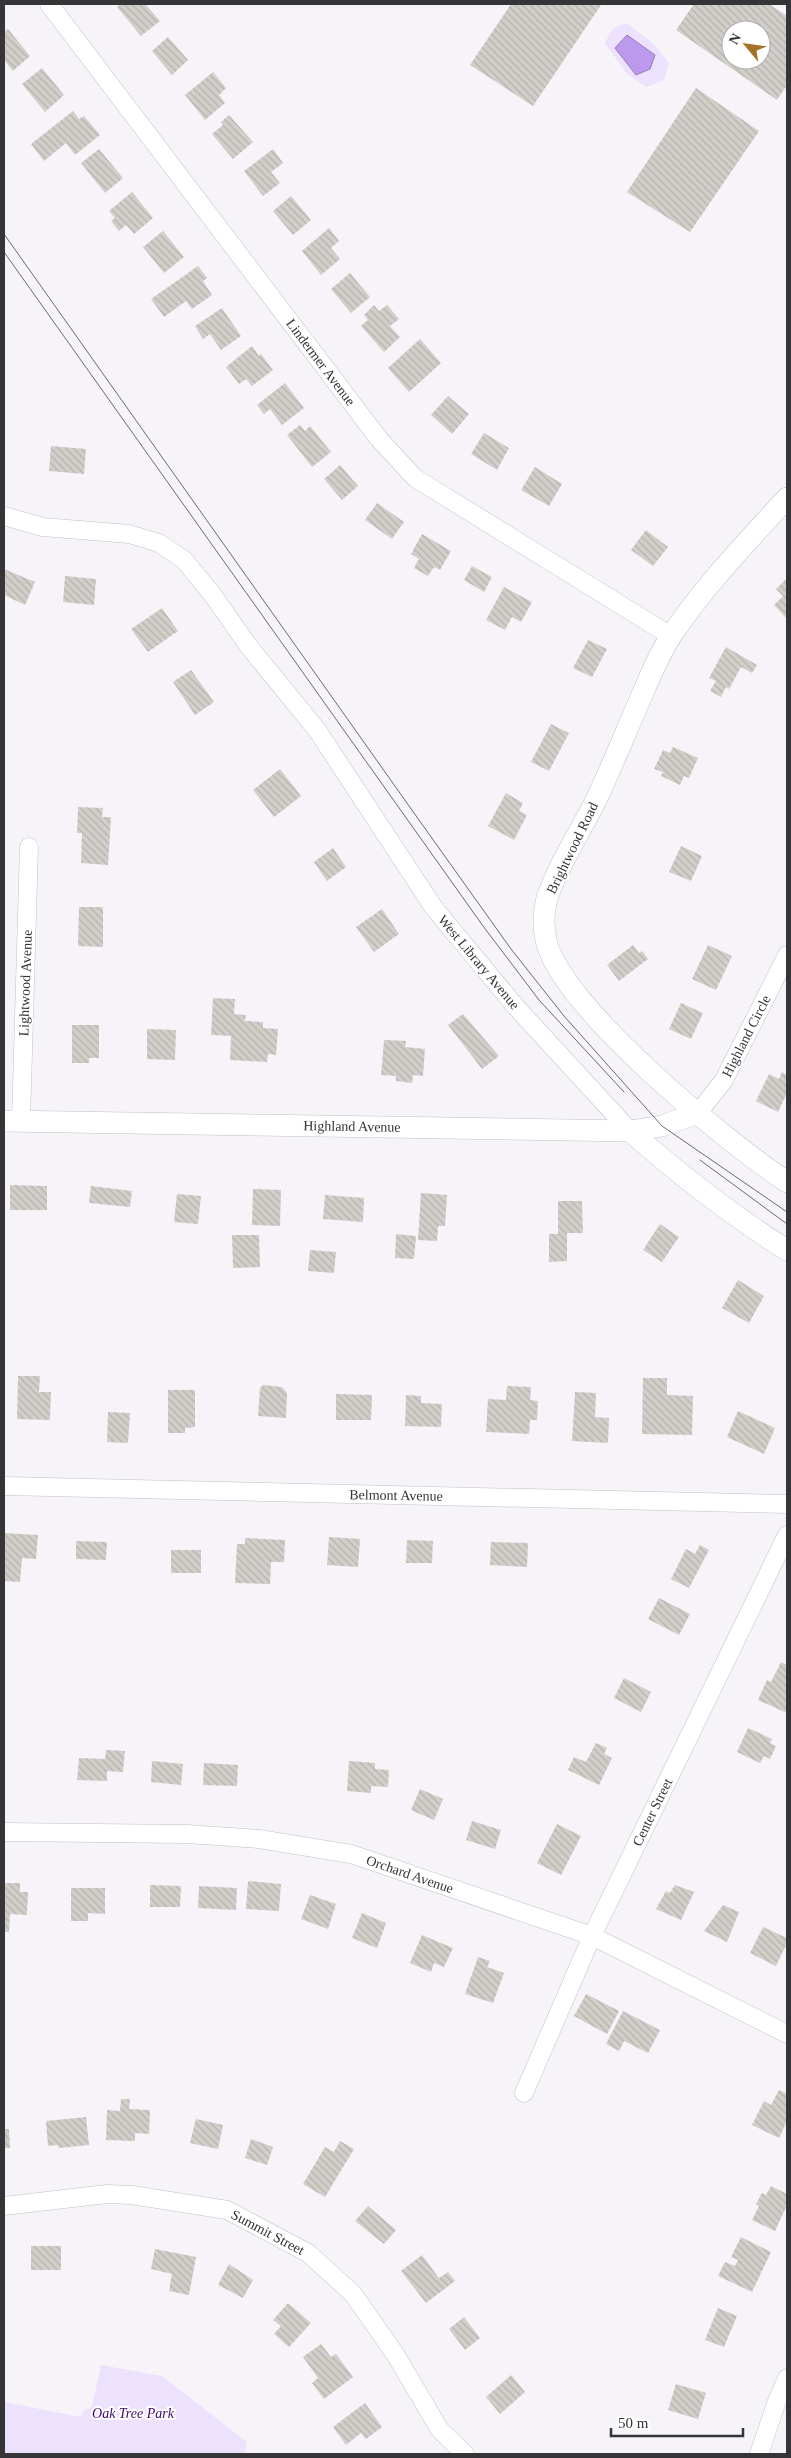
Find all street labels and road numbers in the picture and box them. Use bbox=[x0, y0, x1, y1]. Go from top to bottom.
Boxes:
street label: Lindermer Avenue bbox=[283, 316, 358, 408]
street label: Brightwood Road bbox=[544, 800, 601, 896]
street label: West Library Avenue bbox=[435, 912, 522, 1012]
street label: Lightwood Avenue bbox=[16, 929, 35, 1037]
street label: Highland Circle bbox=[719, 993, 774, 1080]
street label: Highland Avenue bbox=[303, 1118, 401, 1135]
street label: Belmont Avenue bbox=[349, 1487, 443, 1504]
street label: Center Street bbox=[630, 1776, 675, 1849]
street label: Orchard Avenue bbox=[364, 1853, 455, 1896]
street label: Summit Street bbox=[229, 2207, 307, 2258]

